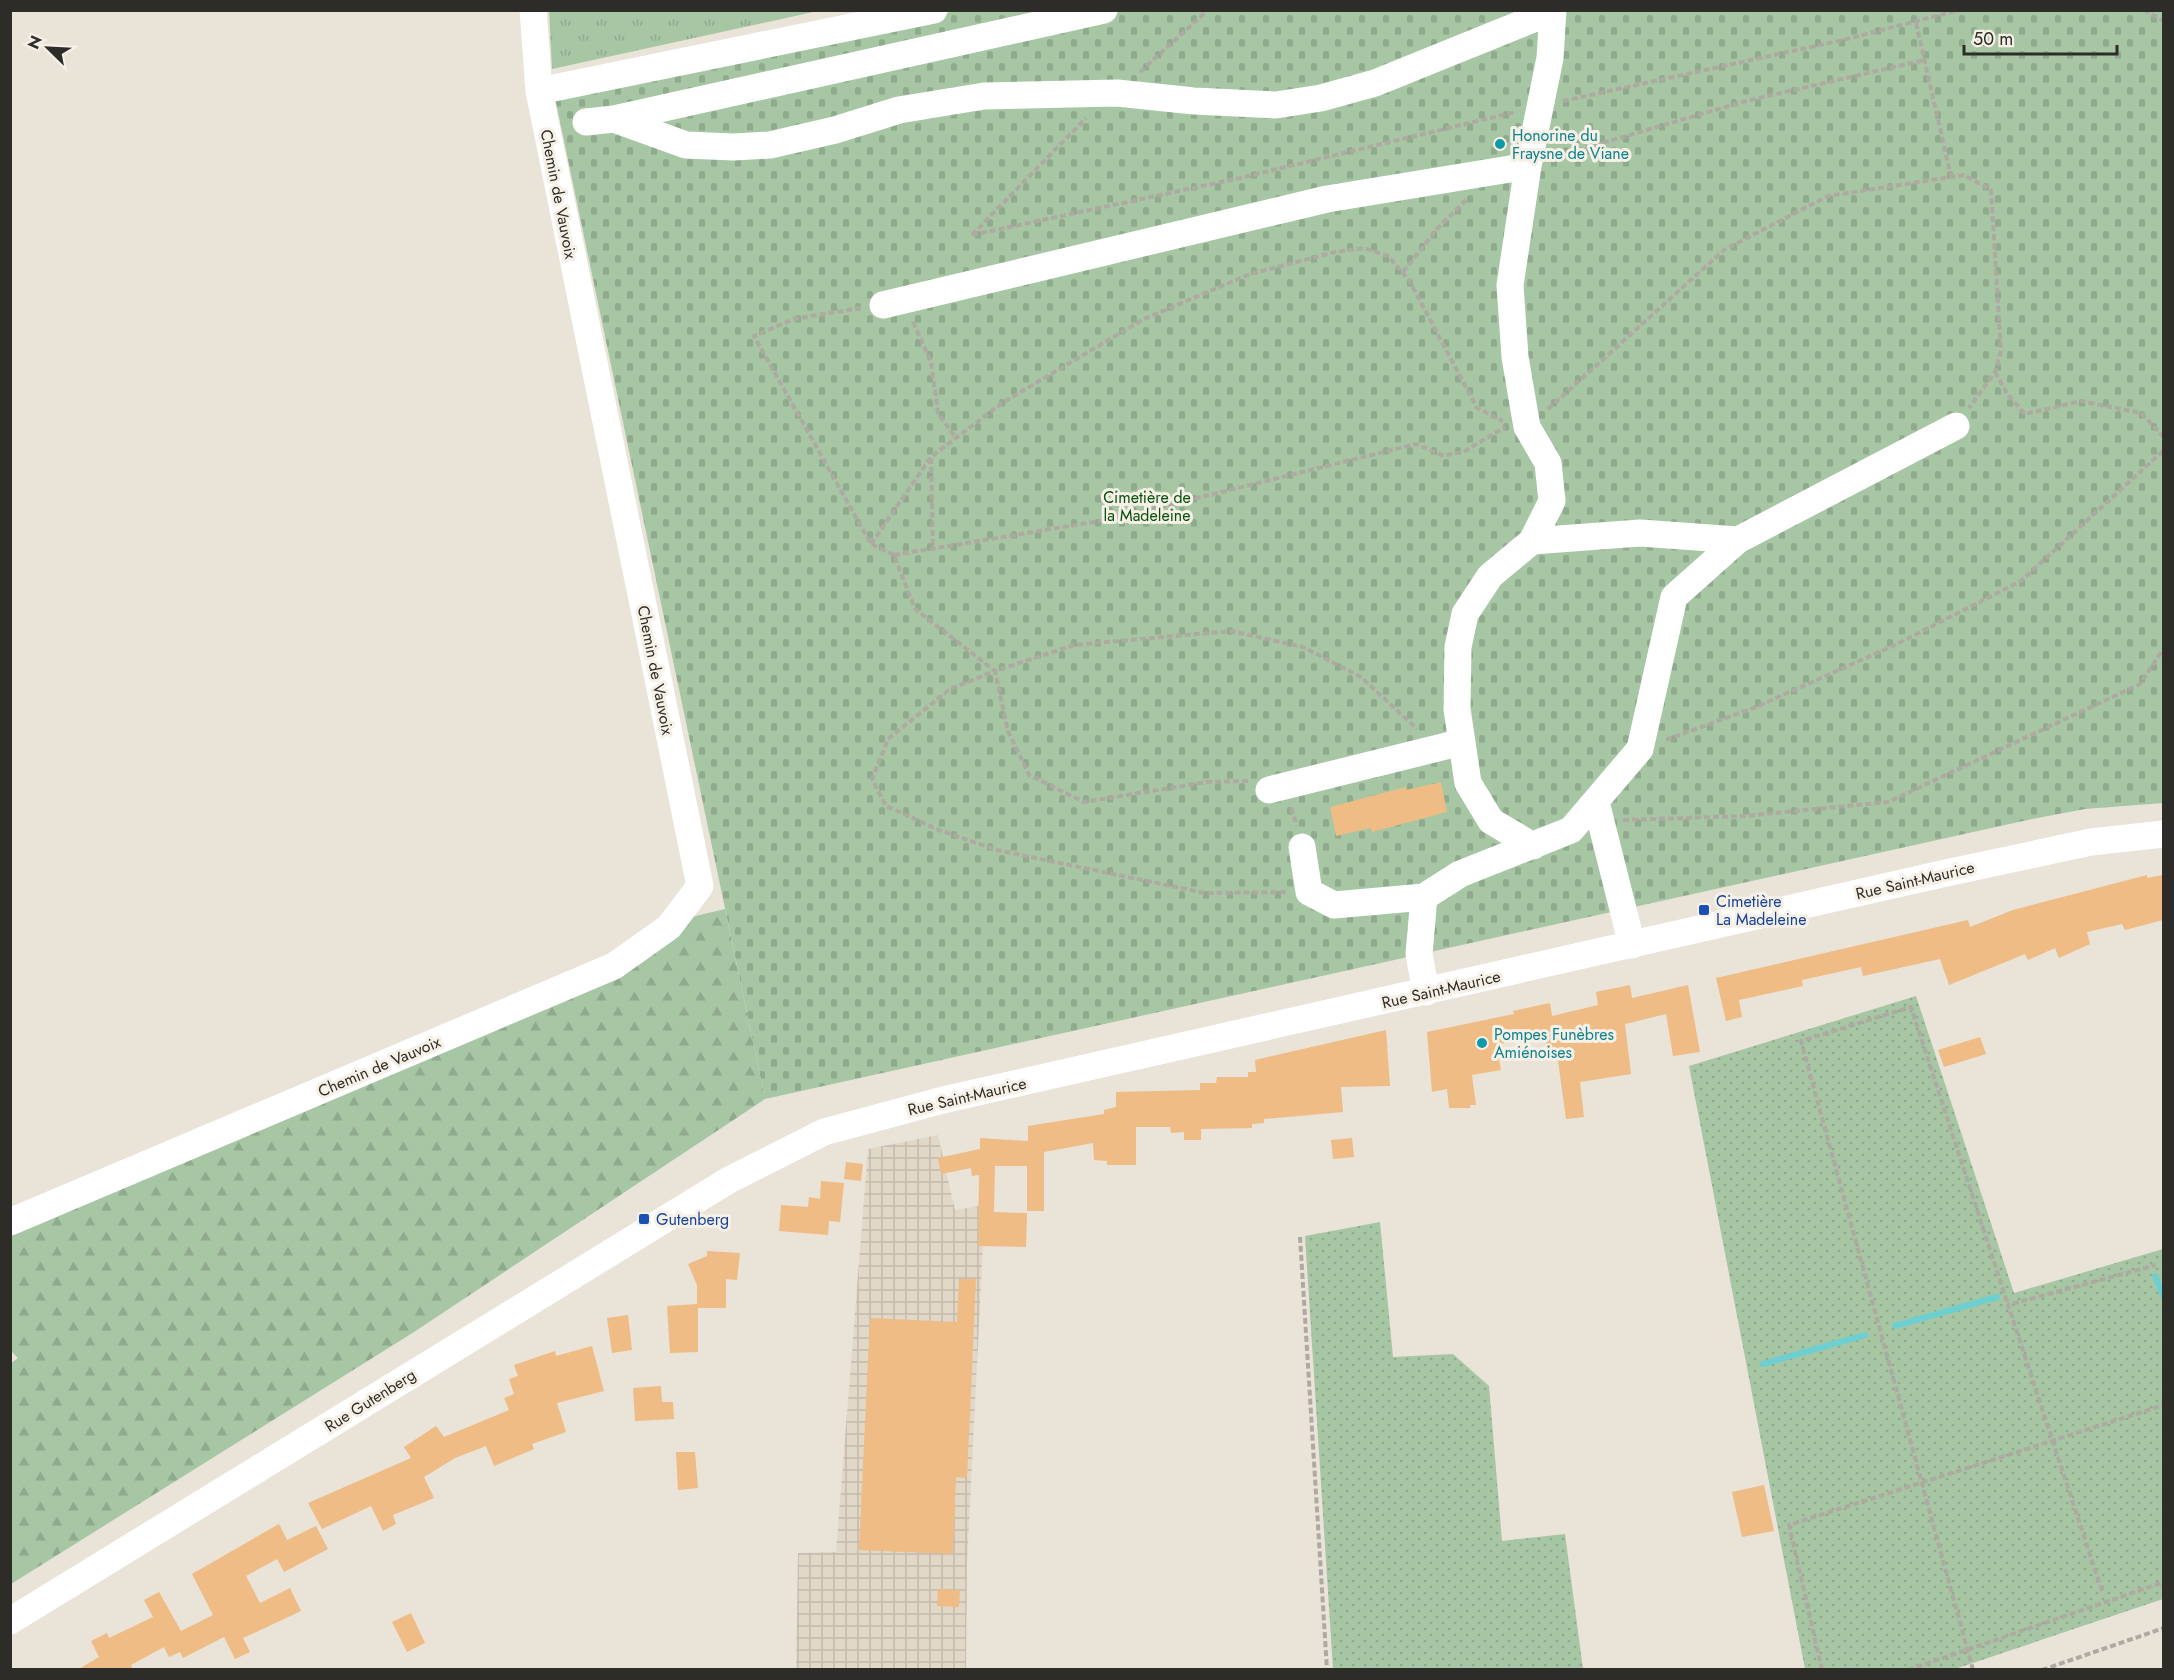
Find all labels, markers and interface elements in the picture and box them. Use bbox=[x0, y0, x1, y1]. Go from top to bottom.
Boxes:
north arrow bbox=[18, 18, 78, 78]
scale bar bbox=[1964, 18, 2117, 56]
text: 50 m bbox=[1973, 26, 2013, 52]
text: N bbox=[22, 32, 48, 53]
place label: Honorine du Fraysne de Viane bbox=[1512, 124, 1629, 165]
street label: Chemin de Vauvoix bbox=[535, 128, 582, 261]
marker: Honorine du Fraysne de Viane bbox=[1493, 137, 1507, 151]
park label: Cimetière de la Madeleine bbox=[1103, 486, 1191, 527]
street label: Chemin de Vauvoix bbox=[632, 604, 679, 737]
street label: Rue Saint-Maurice bbox=[1853, 856, 1977, 905]
place label: Cimetière La Madeleine bbox=[1716, 890, 1806, 931]
marker: Cimetière La Madeleine bbox=[1697, 903, 1711, 917]
street label: Rue Saint-Maurice bbox=[1379, 965, 1503, 1014]
place label: Pompes Funèbres Amiénoises bbox=[1494, 1023, 1614, 1064]
street label: Chemin de Vauvoix bbox=[314, 1030, 444, 1103]
marker: Pompes Funèbres Amiénoises bbox=[1475, 1036, 1489, 1050]
street label: Rue Saint-Maurice bbox=[905, 1072, 1029, 1121]
place label: Gutenberg bbox=[656, 1208, 729, 1231]
marker: Gutenberg bbox=[637, 1212, 651, 1226]
street label: Rue Gutenberg bbox=[320, 1363, 420, 1438]

